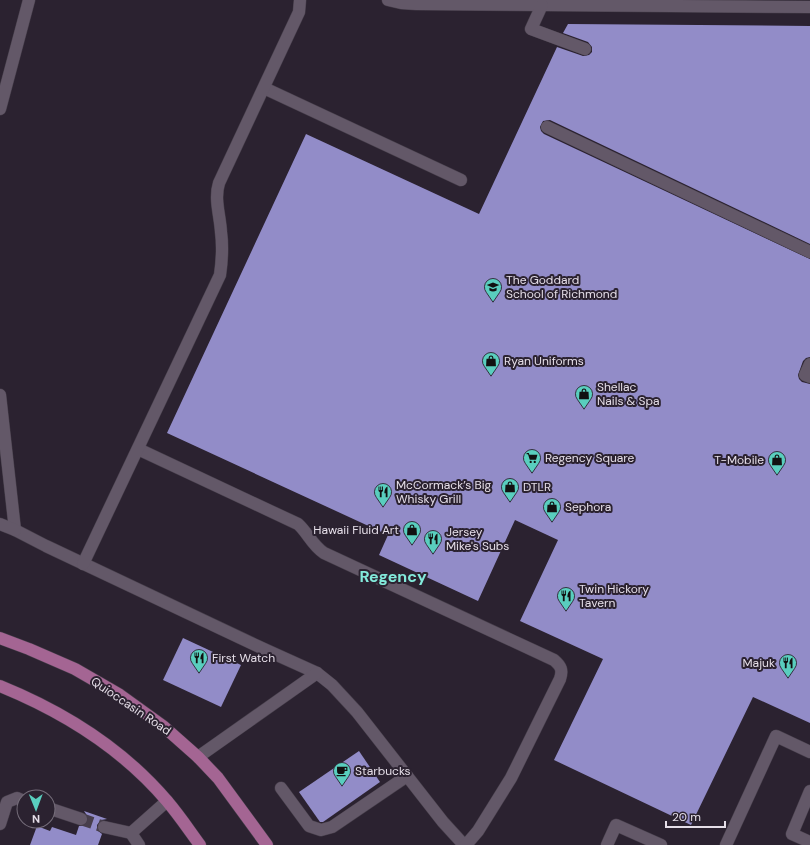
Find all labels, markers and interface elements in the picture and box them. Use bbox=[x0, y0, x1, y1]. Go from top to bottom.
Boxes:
place label: The Goddard School of Richmond bbox=[506, 272, 617, 302]
school or university icon: The Goddard School of Richmond bbox=[483, 277, 503, 302]
shop icon: Ryan Uniforms bbox=[481, 351, 501, 376]
place label: Ryan Uniforms bbox=[504, 353, 584, 369]
place label: Shellac Nails & Spa bbox=[597, 379, 660, 409]
shop icon: Shellac Nails & Spa bbox=[574, 384, 594, 409]
supermarket icon: Regency Square bbox=[522, 448, 542, 473]
place label: Regency Square bbox=[545, 450, 635, 466]
shop icon: T-Mobile bbox=[767, 450, 787, 475]
place label: T-Mobile bbox=[714, 452, 764, 468]
place label: McCormack’s Big Whisky Grill bbox=[396, 477, 492, 507]
shop icon: DTLR bbox=[500, 477, 520, 502]
place label: DTLR bbox=[523, 479, 551, 495]
restaurant icon: McCormack’s Big Whisky Grill bbox=[373, 482, 393, 507]
shop icon: Sephora bbox=[542, 497, 562, 522]
place label: Sephora bbox=[565, 499, 611, 515]
shop icon: Hawaii Fluid Art bbox=[402, 520, 422, 545]
place label: Hawaii Fluid Art bbox=[313, 522, 399, 538]
place label: Jersey Mike's Subs bbox=[446, 524, 509, 554]
restaurant icon: Jersey Mike's Subs bbox=[423, 529, 443, 554]
district label: Regency bbox=[359, 566, 427, 587]
place label: Twin Hickory Tavern bbox=[579, 581, 649, 611]
restaurant icon: Twin Hickory Tavern bbox=[556, 586, 576, 611]
restaurant icon: First Watch bbox=[189, 648, 209, 673]
place label: First Watch bbox=[212, 650, 275, 666]
restaurant icon: Majuk bbox=[778, 653, 798, 678]
place label: Majuk bbox=[743, 655, 775, 671]
street label: Quioccasin Road bbox=[88, 673, 174, 739]
cafe icon: Starbucks bbox=[332, 761, 352, 786]
place label: Starbucks bbox=[355, 763, 411, 779]
north arrow bbox=[16, 789, 56, 829]
scale bar bbox=[666, 803, 725, 829]
text: 20 m bbox=[672, 809, 701, 825]
text: N bbox=[32, 812, 40, 826]

